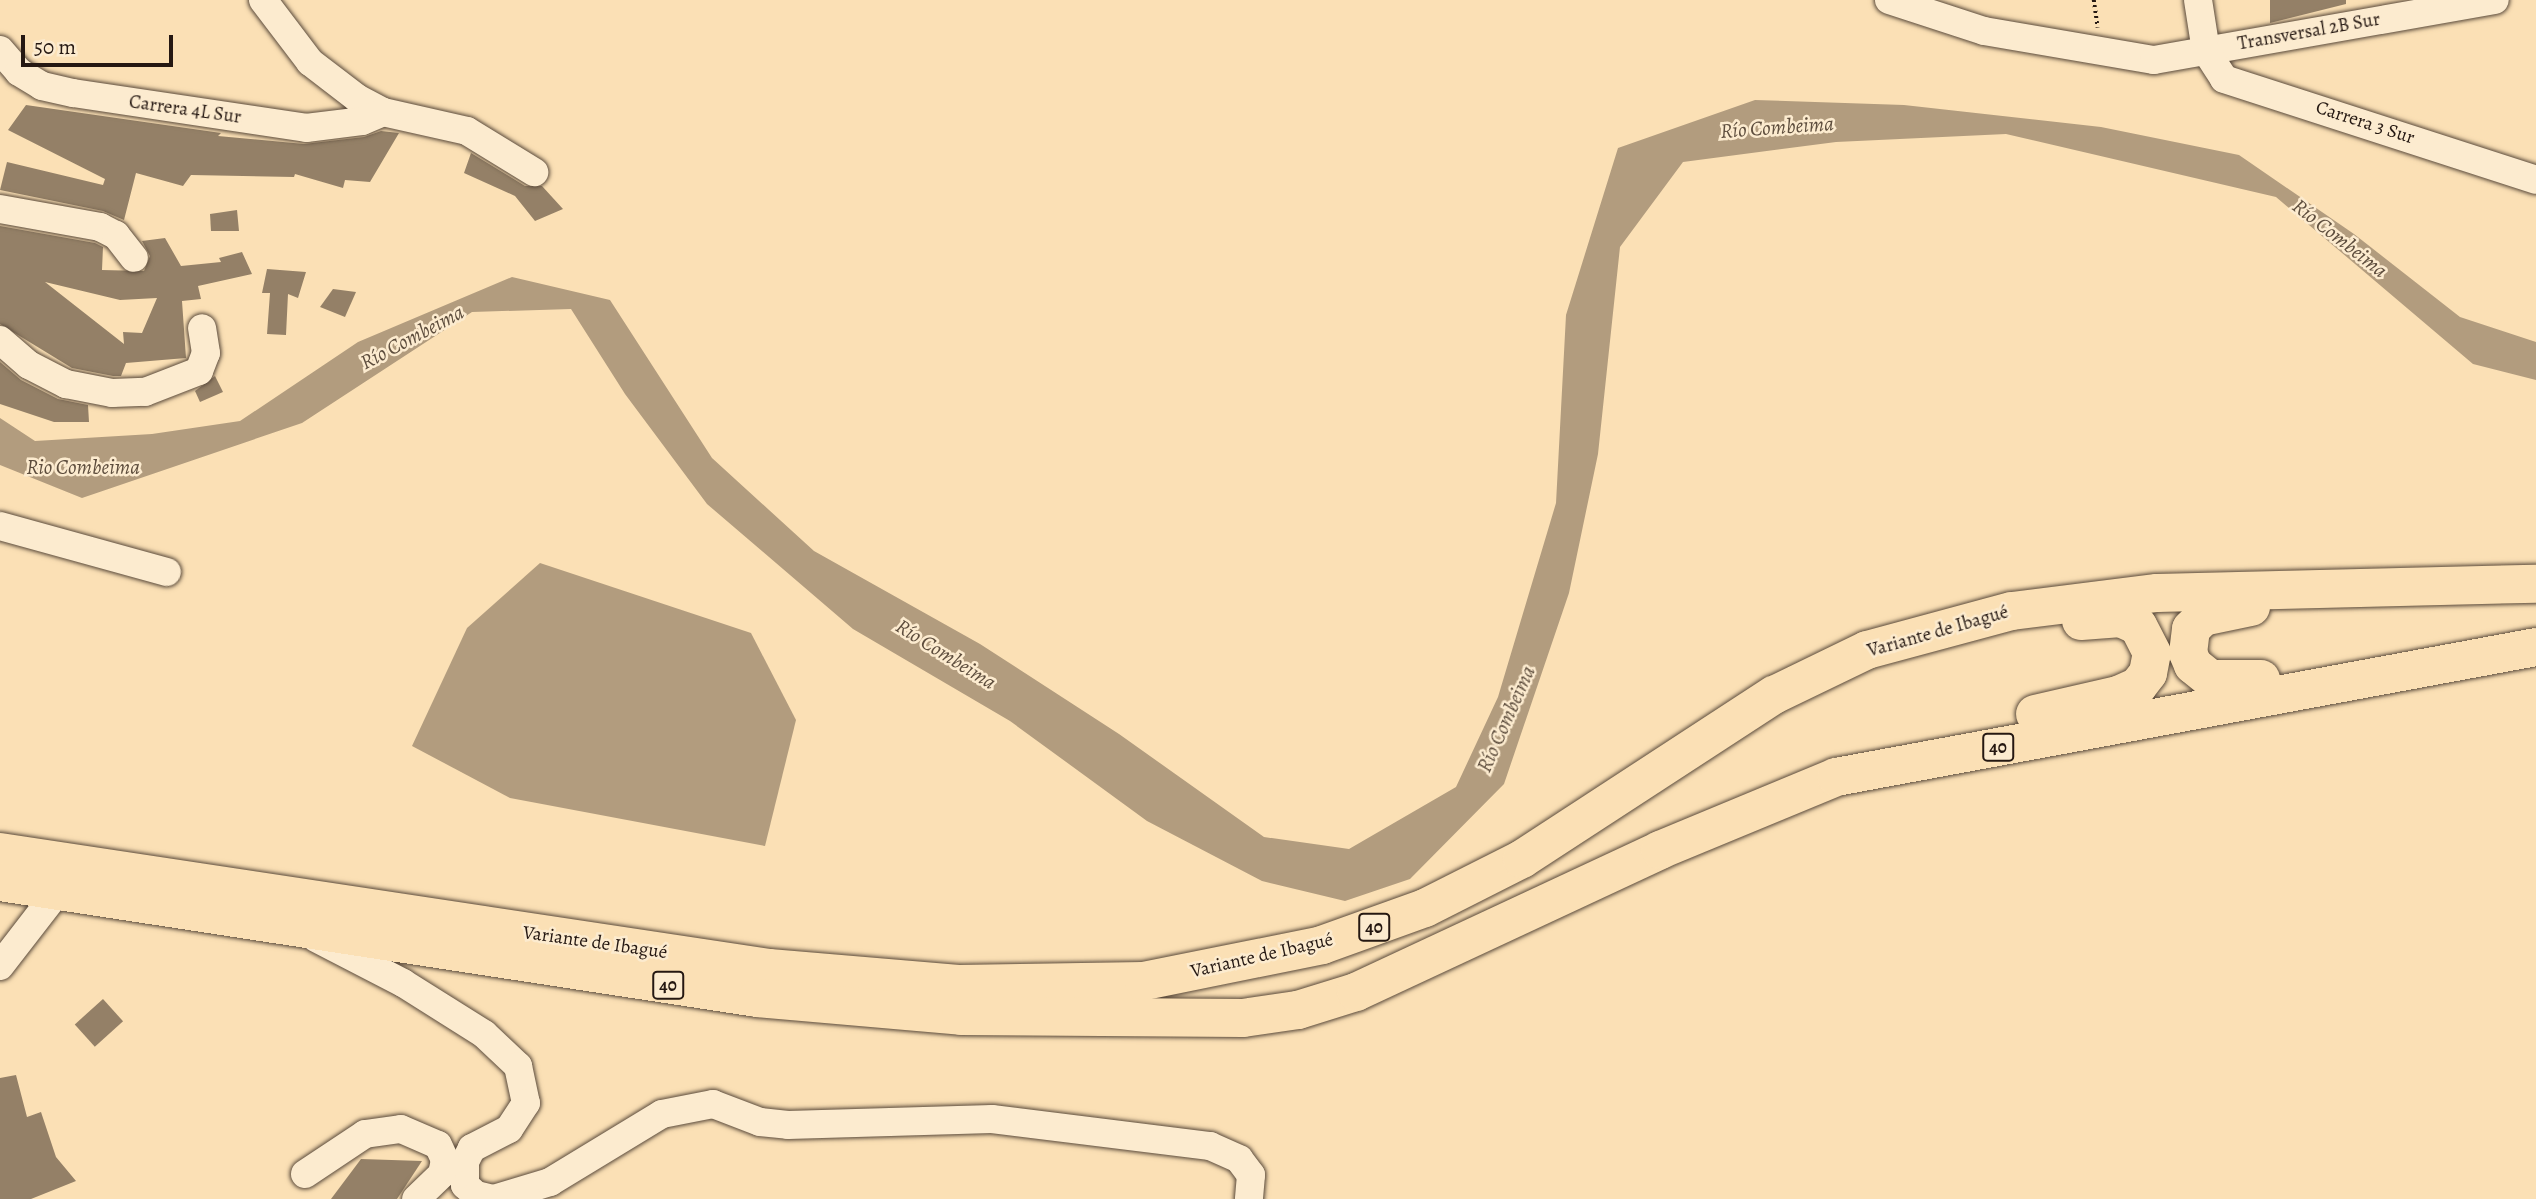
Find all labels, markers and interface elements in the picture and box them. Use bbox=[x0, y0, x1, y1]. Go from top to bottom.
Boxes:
street label: Transversal 2B Sur bbox=[2236, 8, 2382, 56]
scale bar bbox=[24, 21, 177, 65]
text: 50 m bbox=[34, 33, 76, 61]
street label: Carrera 4L Sur bbox=[127, 91, 243, 129]
street label: Carrera 3 Sur bbox=[2313, 96, 2417, 150]
water label: Río Combeima bbox=[1719, 110, 1835, 144]
water label: Río Combeima bbox=[2287, 193, 2393, 283]
water label: Río Combeima bbox=[356, 299, 468, 375]
water label: Rio Combeima bbox=[26, 454, 140, 480]
street label: Variante de Ibagué bbox=[1865, 601, 2011, 663]
water label: Río Combeima bbox=[891, 613, 1001, 695]
water label: Río Combeima bbox=[1471, 662, 1541, 776]
road number: 40 bbox=[1980, 732, 2016, 762]
road number: 40 bbox=[1356, 912, 1392, 942]
street label: Variante de Ibagué bbox=[521, 922, 669, 964]
street label: Variante de Ibagué bbox=[1189, 929, 1335, 983]
road number: 40 bbox=[650, 970, 686, 1000]

